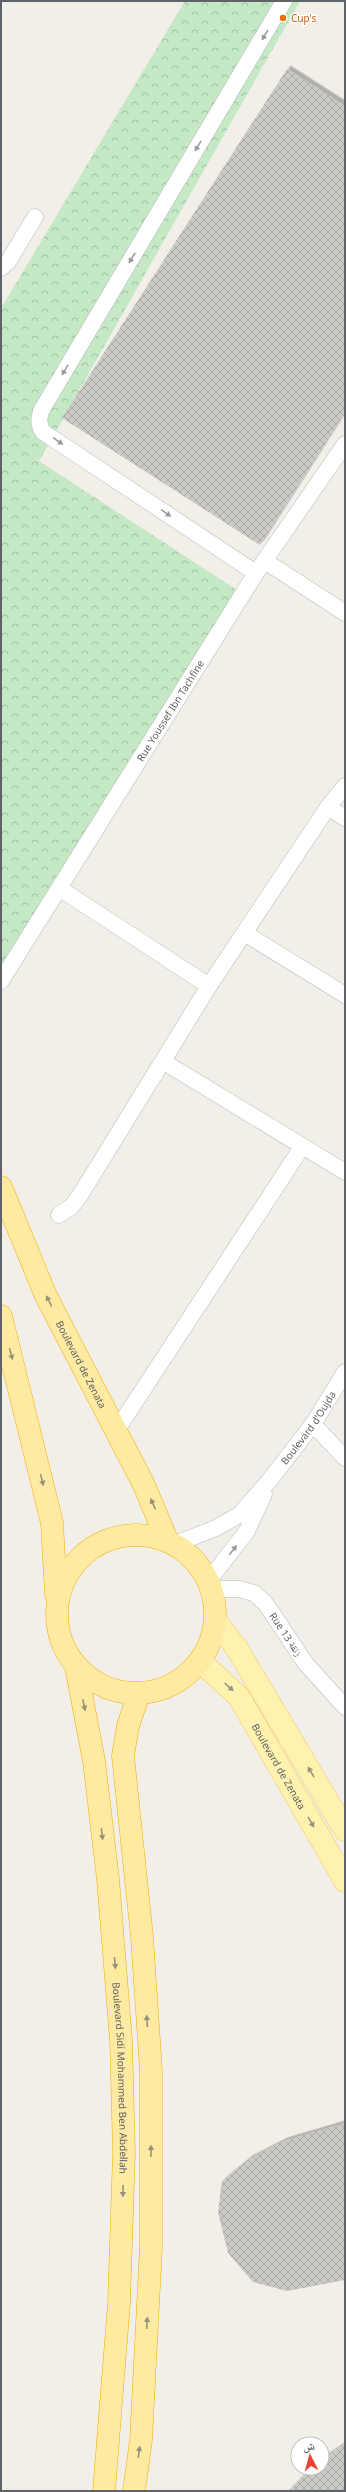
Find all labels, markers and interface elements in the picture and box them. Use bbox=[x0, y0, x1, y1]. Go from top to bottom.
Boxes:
place label: Cup's bbox=[291, 11, 316, 25]
marker: Cup's bbox=[278, 13, 288, 23]
one-way arrow bbox=[261, 29, 268, 41]
one-way arrow bbox=[194, 141, 202, 151]
one-way arrow bbox=[128, 252, 135, 264]
one-way arrow bbox=[62, 364, 69, 376]
one-way arrow bbox=[52, 437, 63, 445]
one-way arrow bbox=[161, 509, 171, 517]
street label: Rue Youssef Ibn Tachfine bbox=[133, 657, 207, 764]
one-way arrow bbox=[46, 1295, 52, 1307]
street label: Boulevard de Zenata bbox=[53, 1318, 110, 1411]
one-way arrow bbox=[8, 1347, 14, 1360]
street label: Boulevard d'Oujda bbox=[277, 1388, 339, 1467]
one-way arrow bbox=[40, 1474, 46, 1486]
one-way arrow bbox=[150, 1498, 156, 1509]
one-way arrow bbox=[229, 1545, 238, 1556]
street label: Rue 13 زنقة bbox=[266, 1609, 306, 1659]
one-way arrow bbox=[224, 1683, 234, 1692]
one-way arrow bbox=[81, 1699, 87, 1712]
street label: Boulevard de Zenata bbox=[249, 1721, 309, 1812]
one-way arrow bbox=[307, 1766, 314, 1778]
one-way arrow bbox=[307, 1816, 314, 1828]
one-way arrow bbox=[99, 1828, 106, 1840]
one-way arrow bbox=[111, 1957, 118, 1970]
street label: Boulevard Sidi Mohammed Ben Abdellah bbox=[109, 1982, 131, 2174]
one-way arrow bbox=[144, 2015, 151, 2027]
one-way arrow bbox=[148, 2144, 154, 2157]
one-way arrow bbox=[119, 2185, 126, 2197]
one-way arrow bbox=[144, 2316, 150, 2329]
north arrow bbox=[290, 2436, 330, 2476]
text: ش bbox=[302, 2437, 316, 2455]
one-way arrow bbox=[136, 2446, 142, 2458]

